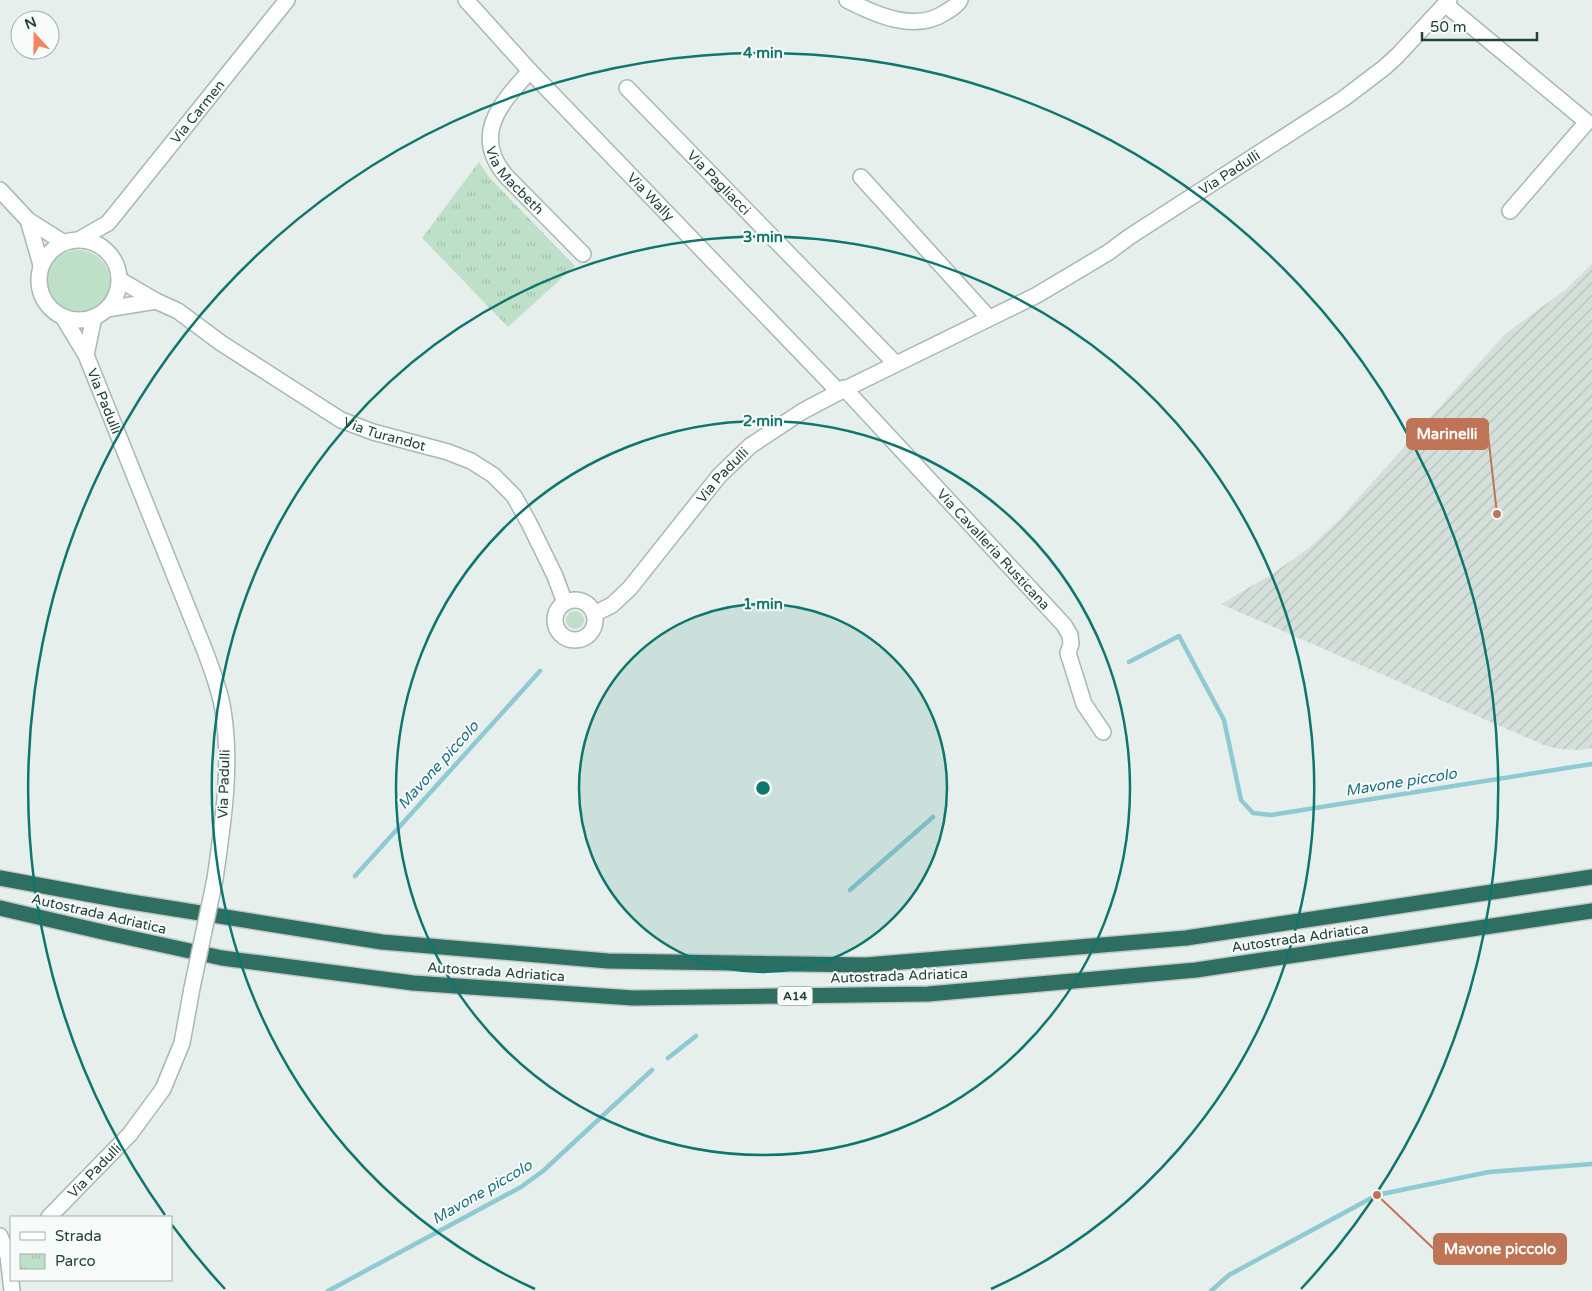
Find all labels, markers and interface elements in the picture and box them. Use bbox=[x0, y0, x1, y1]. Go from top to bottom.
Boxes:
north arrow bbox=[10, 10, 60, 60]
scale bar bbox=[1422, 10, 1537, 42]
text: N bbox=[22, 13, 39, 33]
text: 50 m bbox=[1430, 18, 1467, 36]
text: 4 min bbox=[743, 44, 783, 62]
street label: Via Carmen bbox=[167, 76, 228, 147]
street label: Via Macbeth bbox=[482, 144, 547, 218]
street label: Via Padulli bbox=[1196, 146, 1263, 198]
street label: Via Pagliacci bbox=[684, 147, 754, 218]
street label: Via Wally bbox=[624, 169, 678, 225]
text: 3 min bbox=[743, 228, 783, 246]
street label: Via Padulli bbox=[84, 366, 125, 436]
text: 2 min bbox=[743, 412, 783, 430]
street label: Via Turandot bbox=[341, 413, 428, 454]
callout: Marinelli bbox=[1407, 419, 1488, 449]
text: Marinelli bbox=[1416, 425, 1478, 443]
street label: Via Padulli bbox=[693, 444, 752, 506]
street label: Via Cavalleria Rusticana bbox=[934, 485, 1054, 613]
text: 1 min bbox=[743, 595, 783, 613]
water label: Mavone piccolo bbox=[394, 717, 483, 813]
street label: Via Padulli bbox=[214, 749, 234, 819]
water label: Mavone piccolo bbox=[1344, 764, 1459, 800]
centre of rings bbox=[754, 779, 772, 797]
street label: Autostrada Adriatica bbox=[30, 890, 168, 938]
street label: Autostrada Adriatica bbox=[1231, 920, 1369, 956]
street label: Autostrada Adriatica bbox=[427, 959, 565, 985]
street label: Autostrada Adriatica bbox=[830, 965, 968, 987]
road number: A14 bbox=[778, 986, 812, 1006]
street label: Via Padulli bbox=[64, 1140, 125, 1201]
water label: Mavone piccolo bbox=[429, 1156, 536, 1228]
legend bbox=[10, 1216, 172, 1281]
text: Strada bbox=[55, 1227, 102, 1245]
callout: Mavone piccolo bbox=[1434, 1234, 1566, 1264]
text: Mavone piccolo bbox=[1444, 1240, 1556, 1259]
text: Parco bbox=[55, 1252, 96, 1270]

